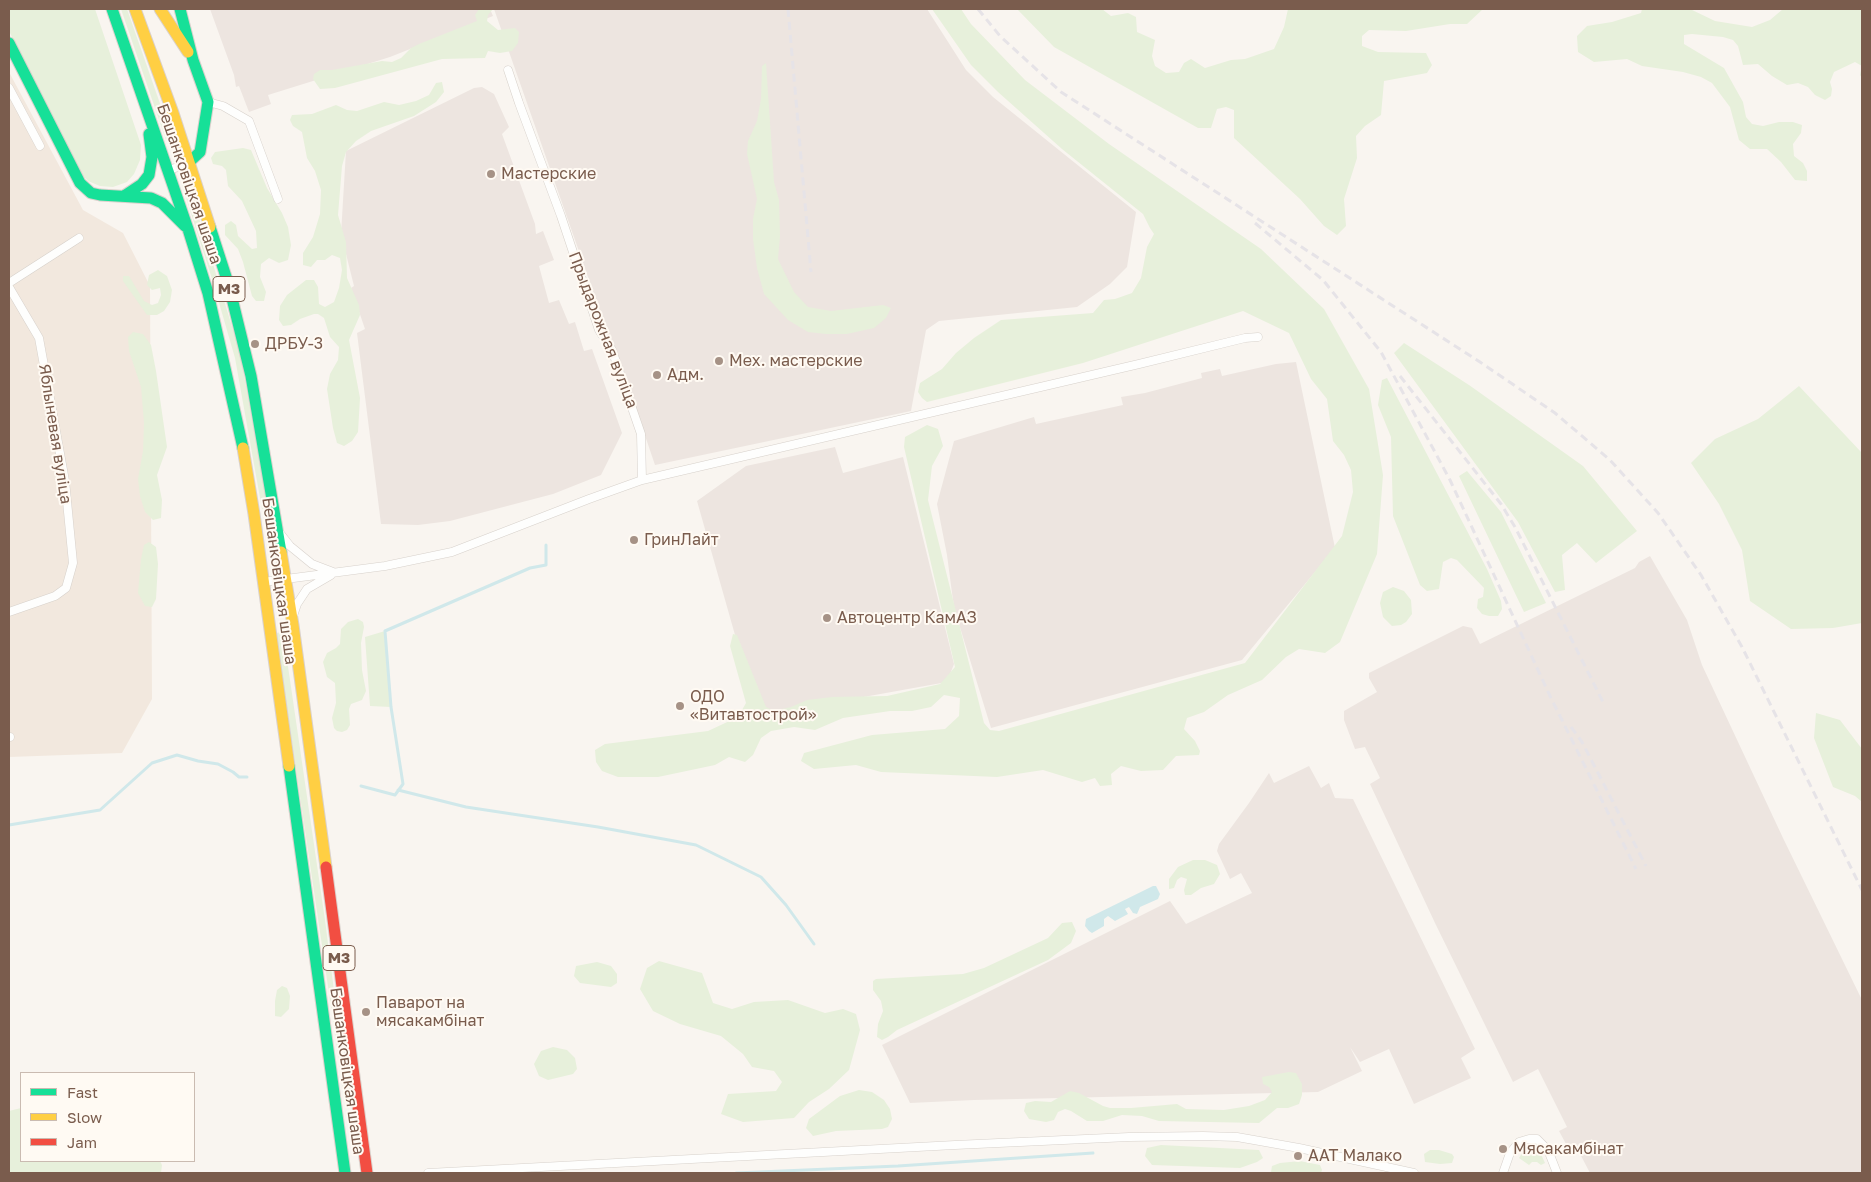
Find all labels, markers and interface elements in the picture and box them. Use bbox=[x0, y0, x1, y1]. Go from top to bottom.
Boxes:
street label: Бешанковіцкая шаша bbox=[152, 101, 226, 267]
place label: Мастерские bbox=[501, 164, 596, 184]
marker: Мастерские bbox=[485, 168, 497, 180]
street label: Прыдарожная вуліца bbox=[564, 249, 642, 411]
road number: М3 bbox=[213, 276, 245, 302]
place label: ДРБУ-3 bbox=[265, 334, 323, 354]
marker: ДРБУ-3 bbox=[249, 338, 261, 350]
place label: Мех. мастерские bbox=[729, 351, 863, 371]
marker: Мех. мастерские bbox=[713, 355, 725, 367]
street label: Яблыневая вуліца bbox=[34, 363, 76, 505]
place label: Адм. bbox=[667, 365, 704, 385]
marker: Адм. bbox=[651, 369, 663, 381]
street label: Бешанковіцкая шаша bbox=[258, 496, 300, 666]
place label: ГринЛайт bbox=[644, 530, 719, 550]
marker: ГринЛайт bbox=[628, 534, 640, 546]
place label: Автоцентр КамАЗ bbox=[837, 608, 977, 628]
marker: Автоцентр КамАЗ bbox=[821, 612, 833, 624]
place label: ОДО «Витавтострой» bbox=[690, 687, 817, 725]
marker: ОДО «Витавтострой» bbox=[674, 700, 686, 712]
road number: М3 bbox=[323, 946, 355, 970]
street label: Бешанковіцкая шаша bbox=[326, 986, 368, 1156]
place label: Паварот на мясакамбінат bbox=[376, 993, 484, 1031]
marker: Паварот на мясакамбінат bbox=[360, 1006, 372, 1018]
legend bbox=[20, 1072, 195, 1162]
text: Fast bbox=[67, 1083, 98, 1101]
text: Slow bbox=[67, 1108, 102, 1126]
text: Jam bbox=[67, 1133, 97, 1151]
place label: Мясакамбінат bbox=[1513, 1139, 1624, 1159]
marker: Мясакамбінат bbox=[1497, 1143, 1509, 1155]
place label: ААТ Малако bbox=[1308, 1146, 1402, 1166]
marker: ААТ Малако bbox=[1292, 1150, 1304, 1162]

